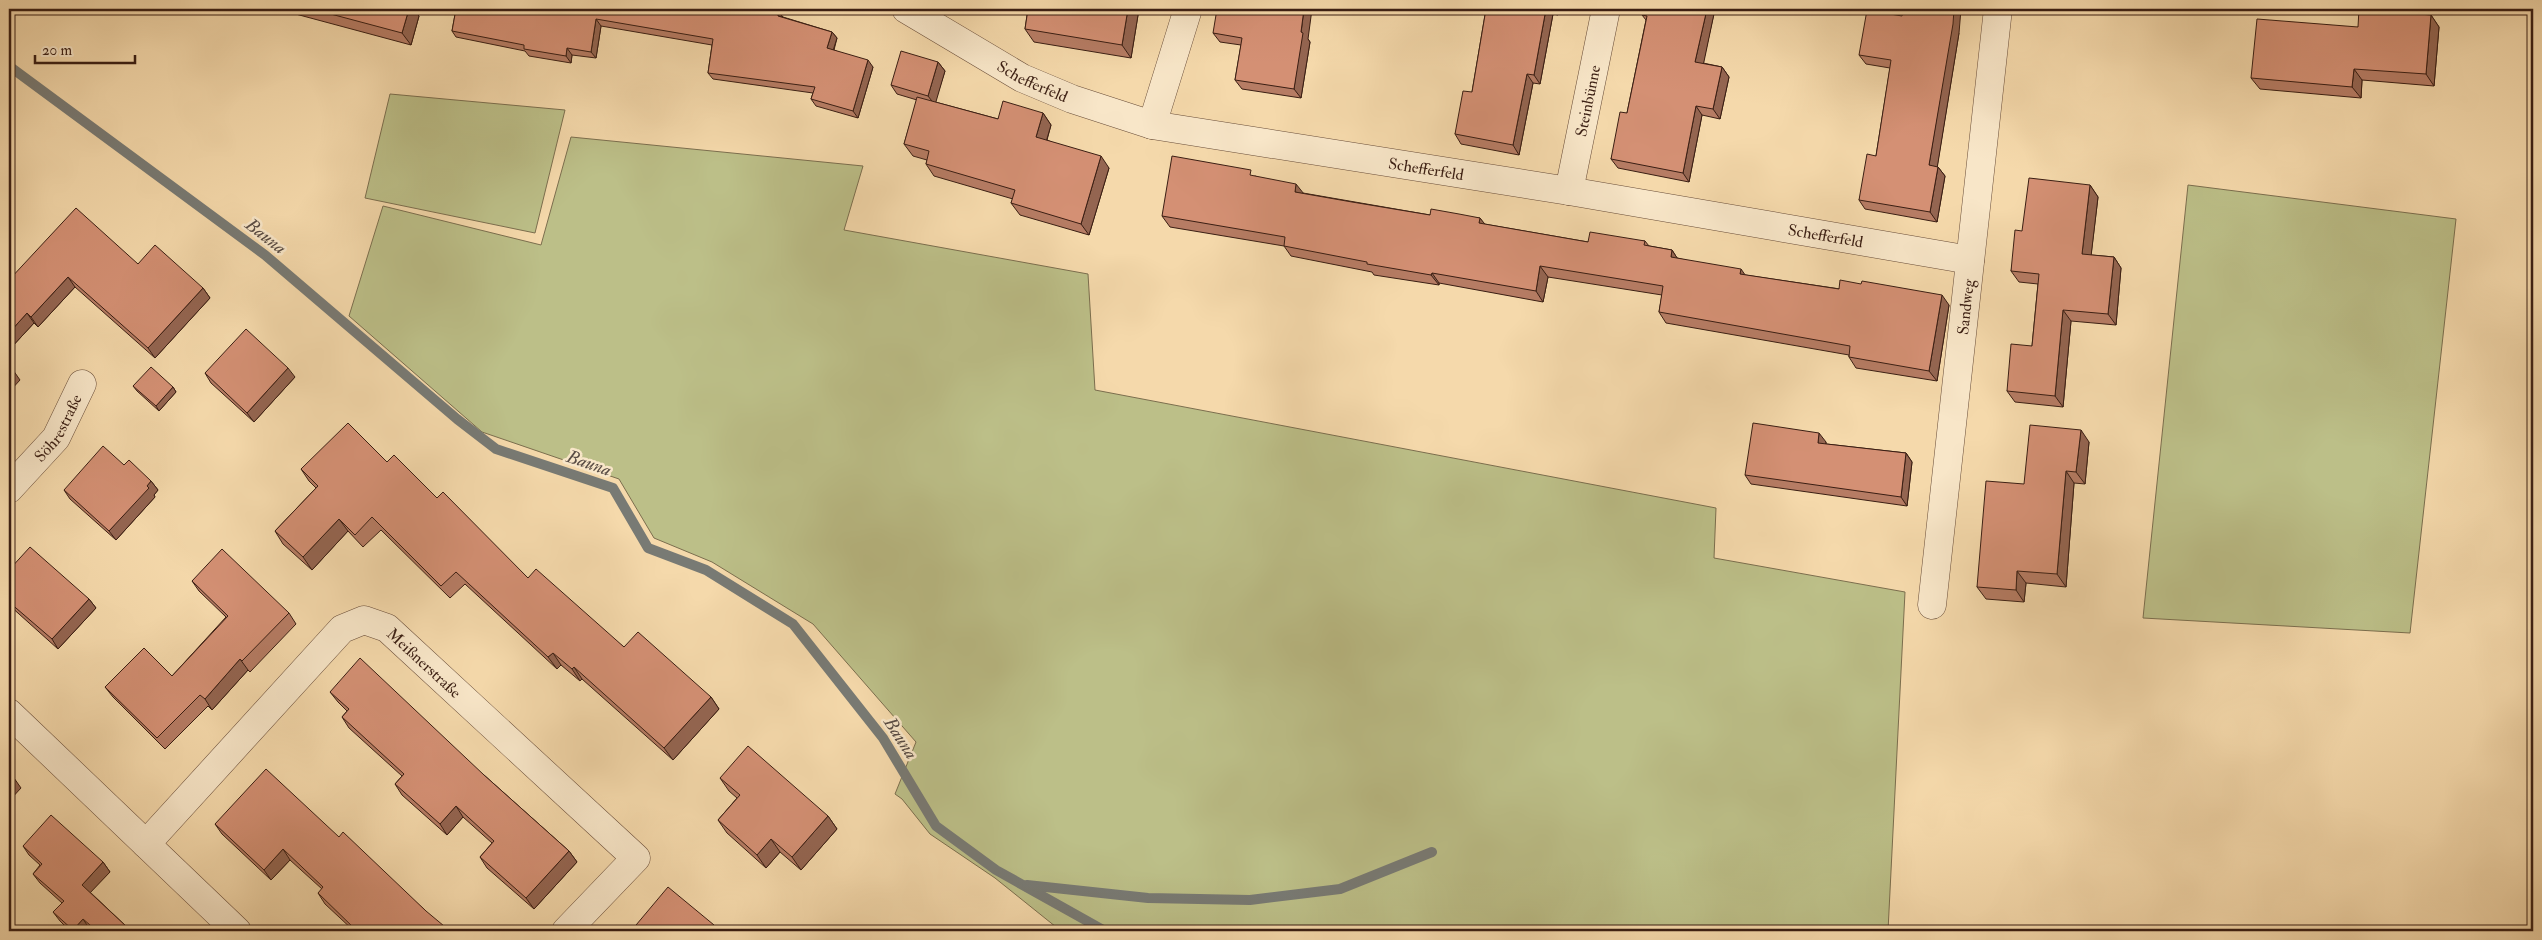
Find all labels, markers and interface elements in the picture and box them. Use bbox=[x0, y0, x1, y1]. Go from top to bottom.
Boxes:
scale bar bbox=[35, 32, 135, 64]
text: 20 m bbox=[42, 41, 72, 60]
street label: Schefferfeld bbox=[993, 56, 1071, 107]
street label: Steinbünne bbox=[1571, 63, 1605, 139]
street label: Schefferfeld bbox=[1387, 154, 1465, 185]
water label: Bauna bbox=[240, 213, 291, 260]
street label: Schefferfeld bbox=[1786, 220, 1865, 252]
street label: Sandweg bbox=[1953, 277, 1979, 336]
street label: Söhrestraße bbox=[30, 391, 87, 466]
water label: Bauna bbox=[563, 445, 614, 482]
street label: Meißnerstraße bbox=[382, 624, 465, 703]
water label: Bauna bbox=[878, 712, 923, 764]

